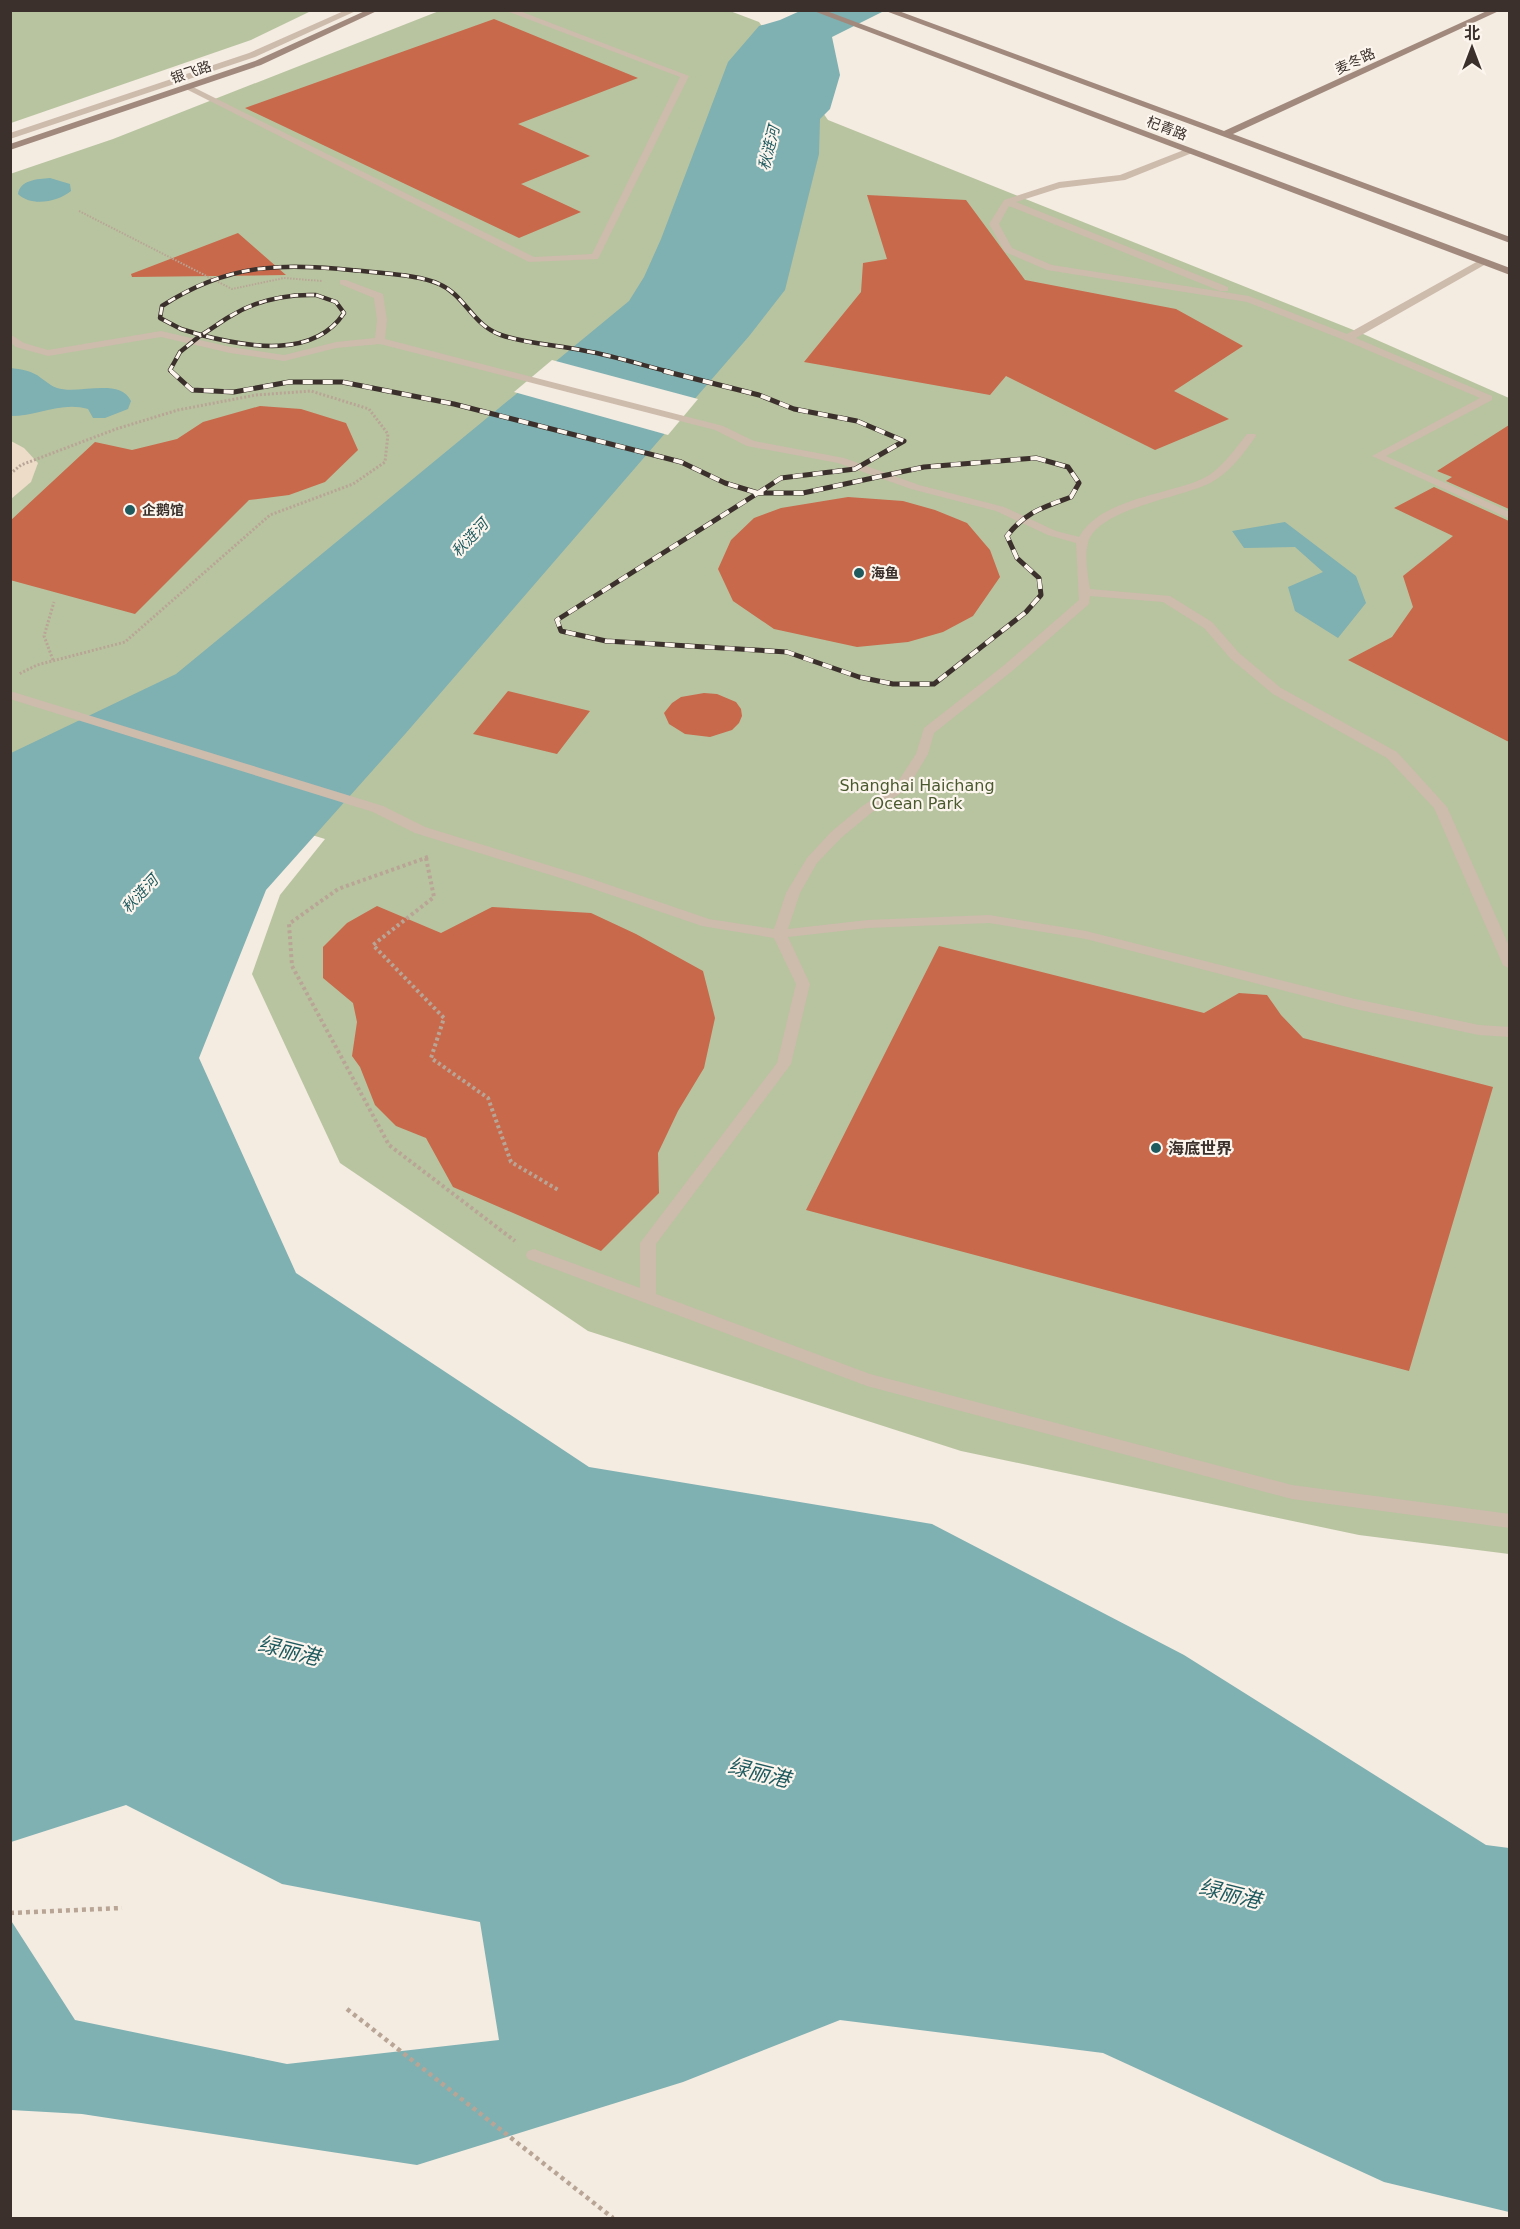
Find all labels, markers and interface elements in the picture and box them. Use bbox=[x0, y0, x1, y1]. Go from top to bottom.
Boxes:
north arrow bbox=[1442, 18, 1502, 78]
text: 北 bbox=[1464, 24, 1480, 43]
street label: 麦冬路 bbox=[1333, 45, 1377, 77]
street label: 银飞路 bbox=[169, 58, 213, 86]
street label: 杞青路 bbox=[1145, 113, 1189, 143]
water label: 秋涟河 bbox=[755, 121, 784, 172]
place label: 企鹅馆 bbox=[142, 502, 184, 518]
marker: 企鹅馆 bbox=[123, 503, 137, 517]
water label: 秋涟河 bbox=[448, 513, 494, 561]
place label: 海鱼 bbox=[871, 565, 899, 581]
marker: 海鱼 bbox=[852, 566, 866, 580]
park label: Shanghai Haichang Ocean Park bbox=[839, 776, 995, 813]
water label: 秋涟河 bbox=[118, 869, 164, 917]
place label: 海底世界 bbox=[1168, 1139, 1232, 1158]
marker: 海底世界 bbox=[1149, 1141, 1163, 1155]
water label: 绿丽港 bbox=[256, 1632, 325, 1671]
water label: 绿丽港 bbox=[726, 1754, 795, 1793]
water label: 绿丽港 bbox=[1197, 1875, 1266, 1914]

